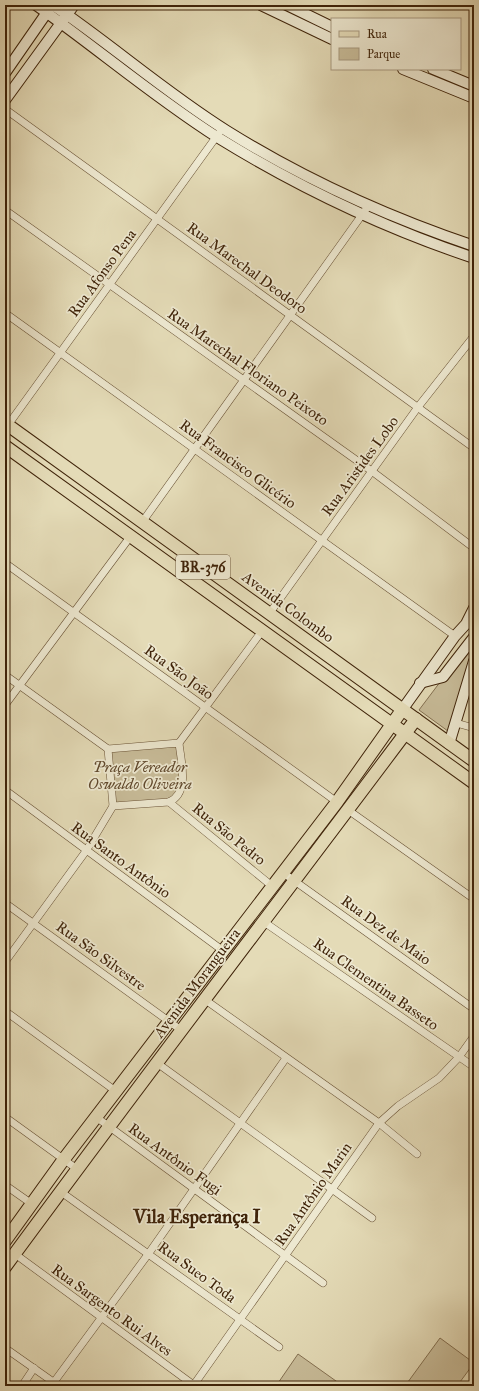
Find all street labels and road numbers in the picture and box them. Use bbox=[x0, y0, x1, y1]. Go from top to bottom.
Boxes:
street label: Rua Marechal Deodoro bbox=[183, 218, 311, 318]
street label: Rua Afonso Pena bbox=[64, 225, 140, 320]
street label: Rua Marechal Floriano Peixoto bbox=[164, 305, 332, 430]
street label: Rua Aristides Lobo bbox=[318, 412, 402, 519]
street label: Rua Francisco Glicério bbox=[176, 416, 300, 513]
road number: BR-376 bbox=[176, 555, 230, 579]
street label: Avenida Colombo bbox=[238, 567, 338, 646]
street label: Rua São João bbox=[140, 641, 217, 704]
street label: Rua São Pedro bbox=[189, 799, 270, 869]
street label: Rua Santo Antônio bbox=[68, 818, 174, 902]
street label: Rua Dez de Maio bbox=[338, 891, 435, 969]
street label: Rua São Silvestre bbox=[53, 917, 149, 995]
street label: Avenida Morangueira bbox=[149, 924, 244, 1042]
street label: Rua Clementina Basseto bbox=[310, 934, 442, 1034]
street label: Rua Antônio Fugi bbox=[125, 1119, 225, 1199]
street label: Rua Antônio Marin bbox=[271, 1139, 355, 1249]
street label: Rua Sueo Toda bbox=[154, 1238, 240, 1307]
street label: Rua Sargento Rui Alves bbox=[48, 1260, 176, 1360]

